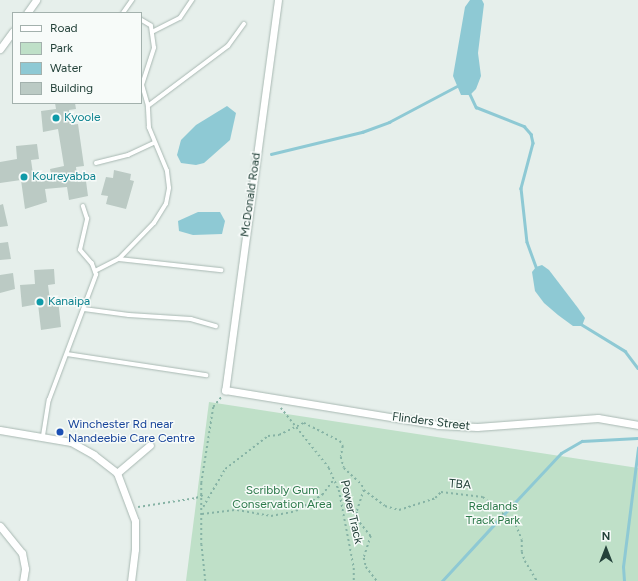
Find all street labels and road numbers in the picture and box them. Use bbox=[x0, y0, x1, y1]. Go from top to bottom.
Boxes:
street label: McDonald Road bbox=[238, 152, 264, 238]
street label: Flinders Street bbox=[391, 410, 471, 434]
street label: TBA bbox=[448, 477, 472, 493]
street label: Power Track bbox=[337, 479, 365, 545]

